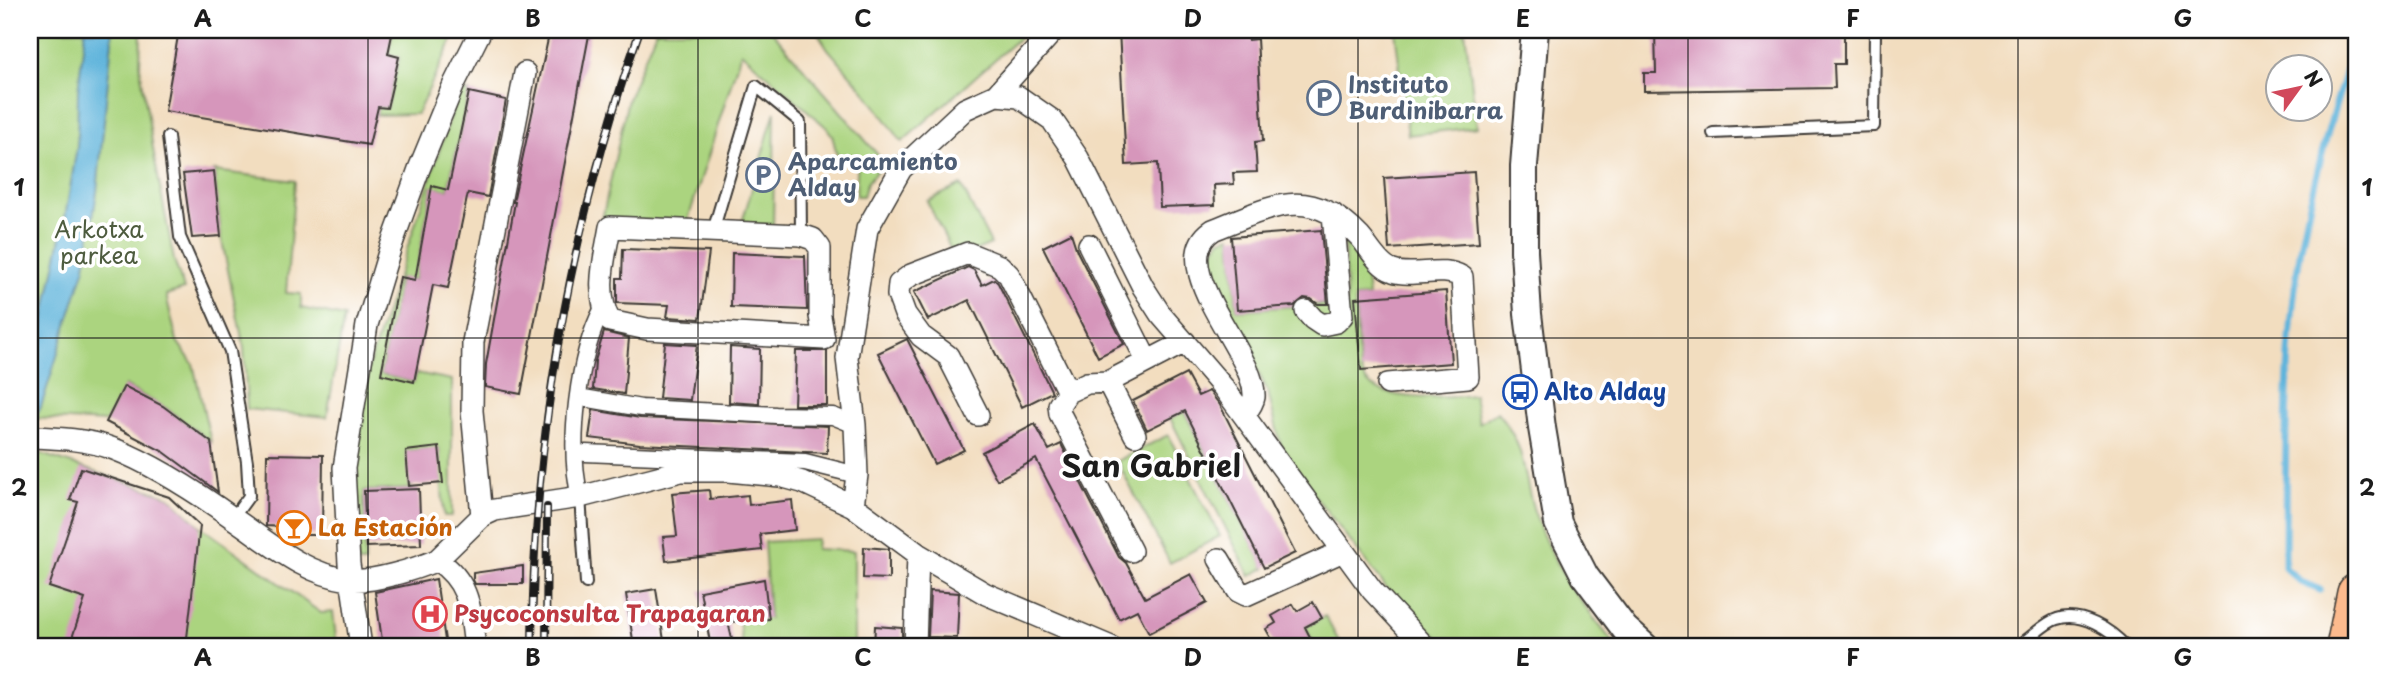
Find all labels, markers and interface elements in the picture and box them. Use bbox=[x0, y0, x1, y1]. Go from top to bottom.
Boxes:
text: A bbox=[194, 0, 212, 35]
text: B bbox=[525, 0, 541, 35]
text: C bbox=[854, 0, 872, 35]
text: D bbox=[1184, 0, 1202, 35]
text: E bbox=[1516, 0, 1530, 35]
text: F bbox=[1846, 0, 1860, 35]
text: G bbox=[2174, 0, 2192, 35]
north arrow bbox=[2264, 52, 2334, 122]
text: N bbox=[2298, 64, 2330, 92]
place label: Instituto Burdinibarra bbox=[1348, 66, 1503, 127]
parking icon: Instituto Burdinibarra bbox=[1305, 79, 1343, 117]
place label: Aparcamiento Alday bbox=[788, 143, 958, 204]
parking icon: Aparcamiento Alday bbox=[744, 156, 782, 194]
text: 1 bbox=[14, 169, 25, 204]
text: 1 bbox=[2362, 169, 2373, 204]
park label: Arkotxa parkea bbox=[54, 211, 144, 272]
bus stop icon: Alto Alday bbox=[1501, 373, 1539, 411]
place label: Alto Alday bbox=[1544, 373, 1666, 408]
district label: San Gabriel bbox=[1061, 442, 1241, 487]
text: 2 bbox=[11, 469, 27, 504]
text: 2 bbox=[2359, 469, 2375, 504]
bar icon: La Estación bbox=[275, 509, 313, 547]
place label: La Estación bbox=[318, 509, 453, 544]
hospital icon: Psycoconsulta Trapagaran bbox=[411, 595, 449, 633]
place label: Psycoconsulta Trapagaran bbox=[454, 595, 766, 630]
text: A bbox=[194, 639, 212, 674]
text: B bbox=[525, 639, 541, 674]
text: C bbox=[854, 639, 872, 674]
text: D bbox=[1184, 639, 1202, 674]
text: E bbox=[1516, 639, 1530, 674]
text: F bbox=[1846, 639, 1860, 674]
text: G bbox=[2174, 639, 2192, 674]

